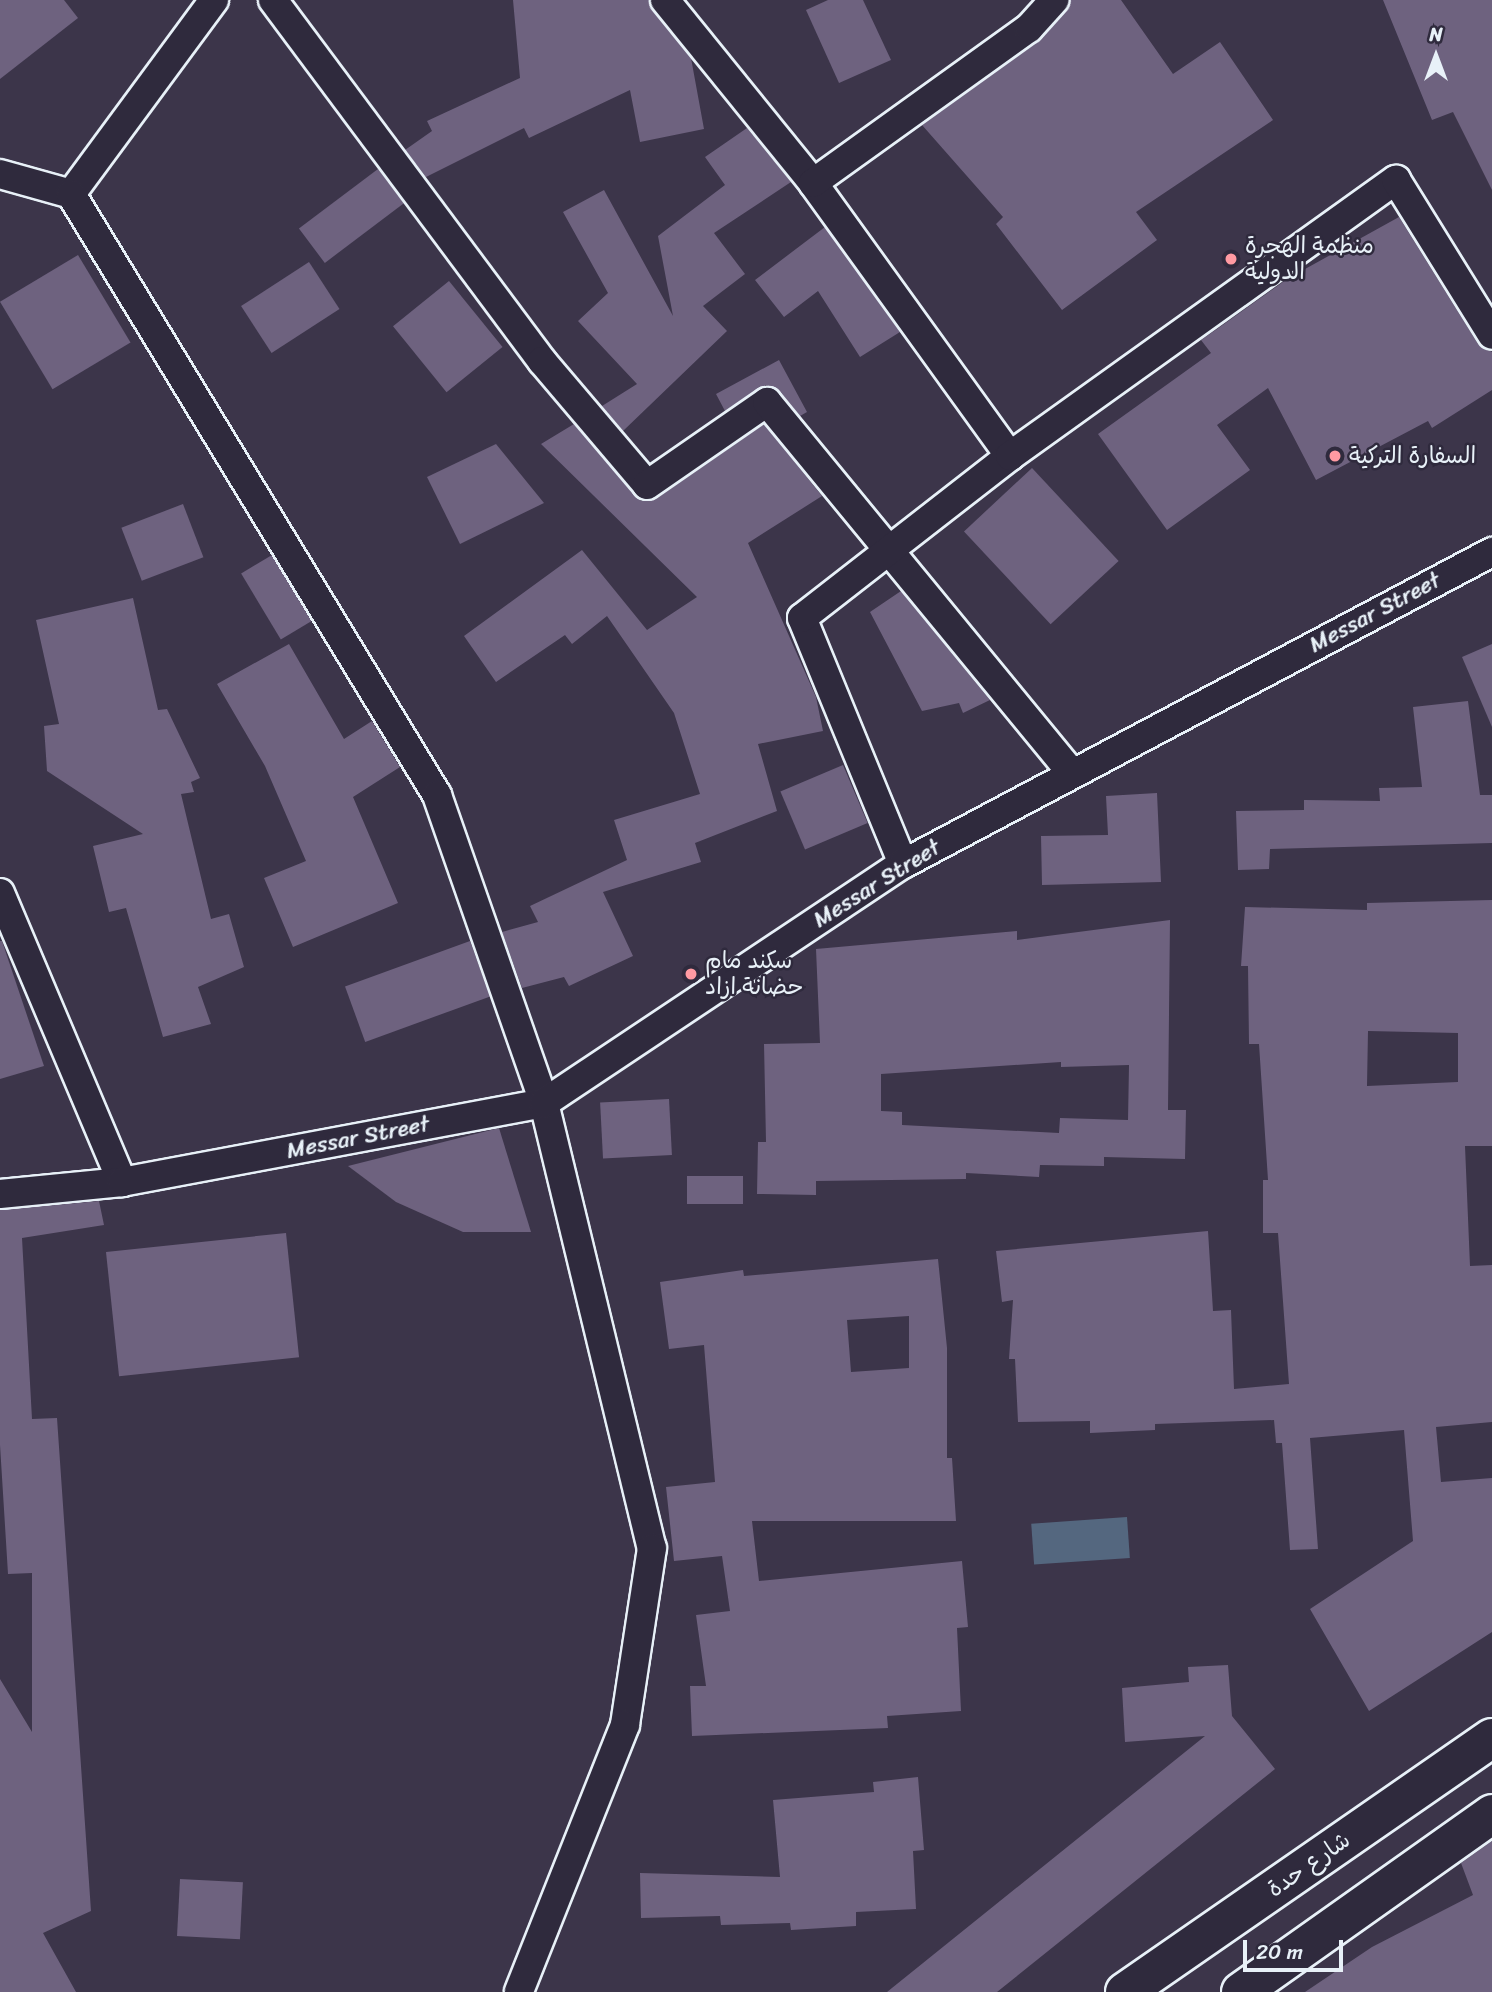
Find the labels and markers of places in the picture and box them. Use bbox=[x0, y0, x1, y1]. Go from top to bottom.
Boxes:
place label: منظمة الهجرة الدولية bbox=[1245, 232, 1374, 286]
marker: منظمة الهجرة الدولية bbox=[1223, 251, 1239, 267]
place label: السفارة التركية bbox=[1349, 442, 1476, 470]
marker: السفارة التركية bbox=[1327, 448, 1343, 464]
place label: سكند مام حضانة ازاد bbox=[705, 947, 803, 1001]
marker: سكند مام حضانة ازاد bbox=[683, 966, 699, 982]

